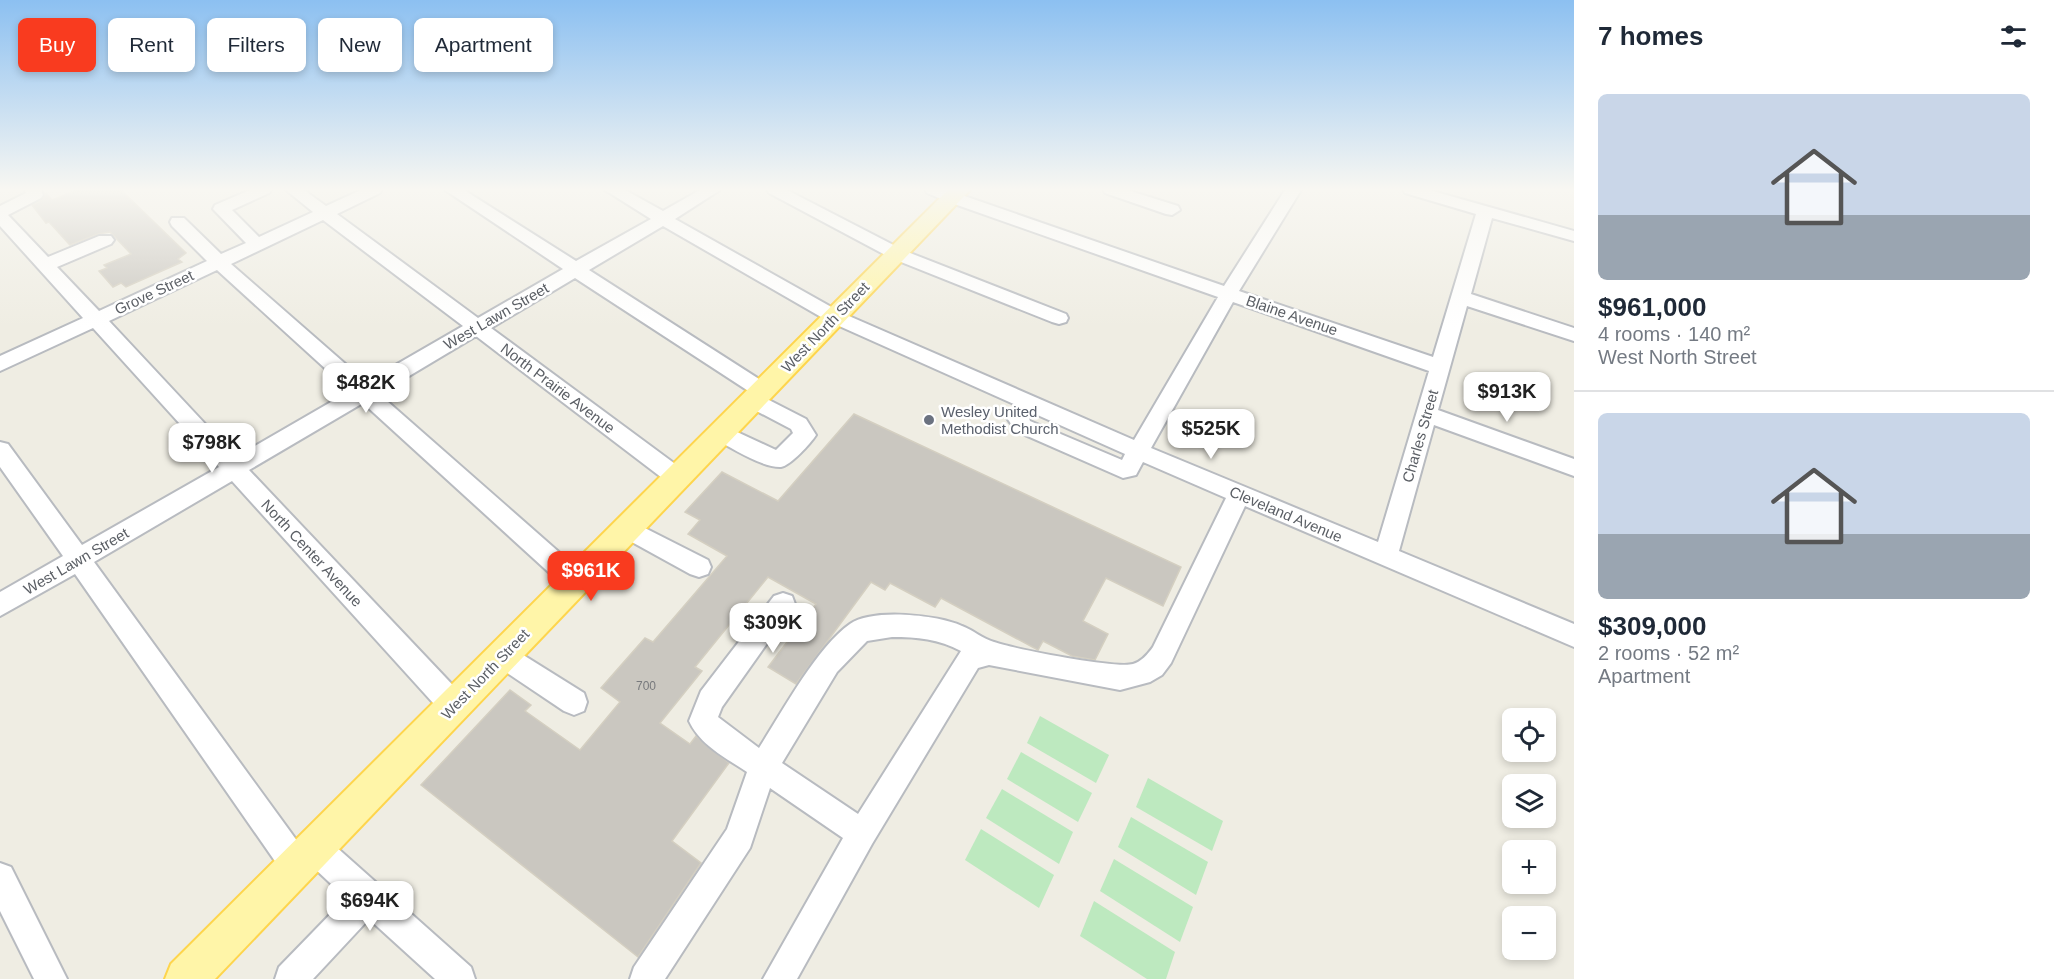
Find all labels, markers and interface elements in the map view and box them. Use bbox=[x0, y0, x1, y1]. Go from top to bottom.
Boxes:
chip: Buy bbox=[18, 18, 96, 72]
chip: Rent bbox=[108, 18, 195, 72]
chip: Filters bbox=[207, 18, 306, 72]
chip: New bbox=[318, 18, 402, 72]
chip: Apartment bbox=[414, 18, 553, 72]
icon: filters bbox=[1997, 20, 2030, 53]
text: 7 homes bbox=[1598, 21, 1704, 51]
icon: home bbox=[1760, 133, 1868, 241]
street label: Grove Street bbox=[112, 266, 197, 318]
street label: West North Street bbox=[778, 278, 873, 376]
street label: West Lawn Street bbox=[441, 279, 552, 353]
street label: Blaine Avenue bbox=[1244, 291, 1340, 339]
text: $961,000 bbox=[1598, 292, 1706, 322]
text: 4 rooms · 140 m² bbox=[1598, 323, 1750, 345]
street label: North Prairie Avenue bbox=[498, 340, 618, 436]
text: West North Street bbox=[1598, 346, 1757, 368]
pin: $482K bbox=[324, 363, 408, 414]
text: $482K bbox=[337, 371, 395, 393]
pin: $913K bbox=[1465, 372, 1549, 423]
text: $913K bbox=[1478, 380, 1536, 402]
street label: Charles Street bbox=[1399, 387, 1442, 484]
place label: Wesley United Methodist Church bbox=[941, 403, 1059, 437]
pin: $525K bbox=[1169, 409, 1253, 460]
marker: Wesley United Methodist Church bbox=[922, 413, 936, 427]
text: $525K bbox=[1182, 417, 1240, 439]
pin: $798K bbox=[170, 423, 254, 474]
text: $798K bbox=[183, 431, 241, 453]
icon: home bbox=[1760, 452, 1868, 560]
street label: Cleveland Avenue bbox=[1227, 483, 1345, 545]
street label: North Center Avenue bbox=[258, 496, 366, 610]
street label: West Lawn Street bbox=[21, 524, 132, 598]
pin: $961K bbox=[549, 551, 633, 602]
text: $961K bbox=[562, 559, 620, 581]
pin: $309K bbox=[731, 603, 815, 654]
text: $309K bbox=[744, 611, 802, 633]
text: $309,000 bbox=[1598, 611, 1706, 641]
street label: West North Street bbox=[438, 625, 533, 723]
text: 2 rooms · 52 m² bbox=[1598, 642, 1739, 664]
text: Apartment bbox=[1598, 665, 1690, 687]
house number: 700 bbox=[636, 679, 656, 693]
map controls bbox=[1502, 708, 1556, 960]
button: locate bbox=[1502, 708, 1556, 762]
button: layers bbox=[1502, 774, 1556, 828]
button: + bbox=[1502, 840, 1556, 894]
pin: $694K bbox=[328, 881, 412, 932]
text: $694K bbox=[341, 889, 399, 911]
button: − bbox=[1502, 906, 1556, 960]

